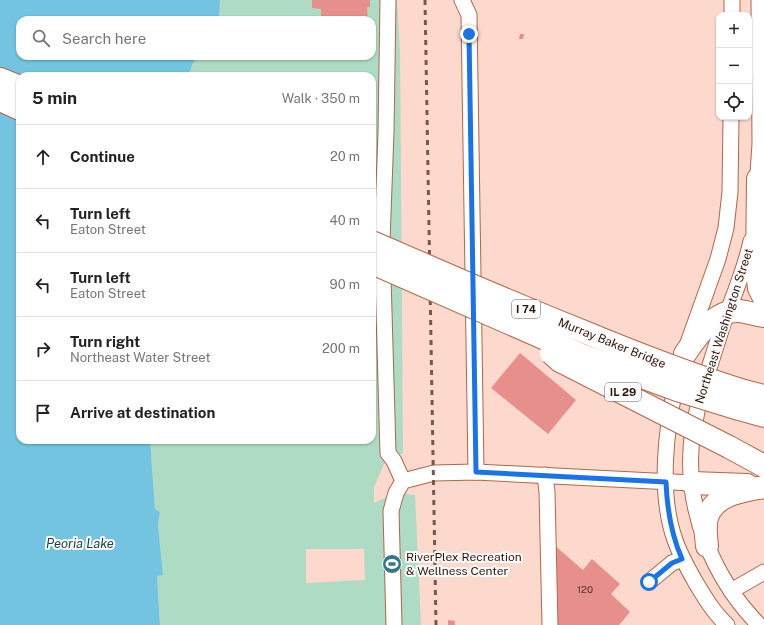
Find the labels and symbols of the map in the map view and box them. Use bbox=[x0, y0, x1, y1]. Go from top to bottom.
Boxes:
route end bbox=[460, 25, 478, 43]
street label: Northeast Washington Street bbox=[692, 246, 756, 405]
road number: I 74 bbox=[512, 300, 540, 318]
street label: Murray Baker Bridge bbox=[556, 315, 668, 371]
road number: IL 29 bbox=[605, 383, 641, 401]
water label: Peoria Lake bbox=[46, 536, 114, 551]
place label: RiverPlex Recreation & Wellness Center bbox=[406, 550, 522, 578]
sports icon: RiverPlex Recreation & Wellness Center bbox=[381, 553, 403, 575]
route start bbox=[640, 573, 658, 591]
house number: 120 bbox=[577, 583, 593, 595]

